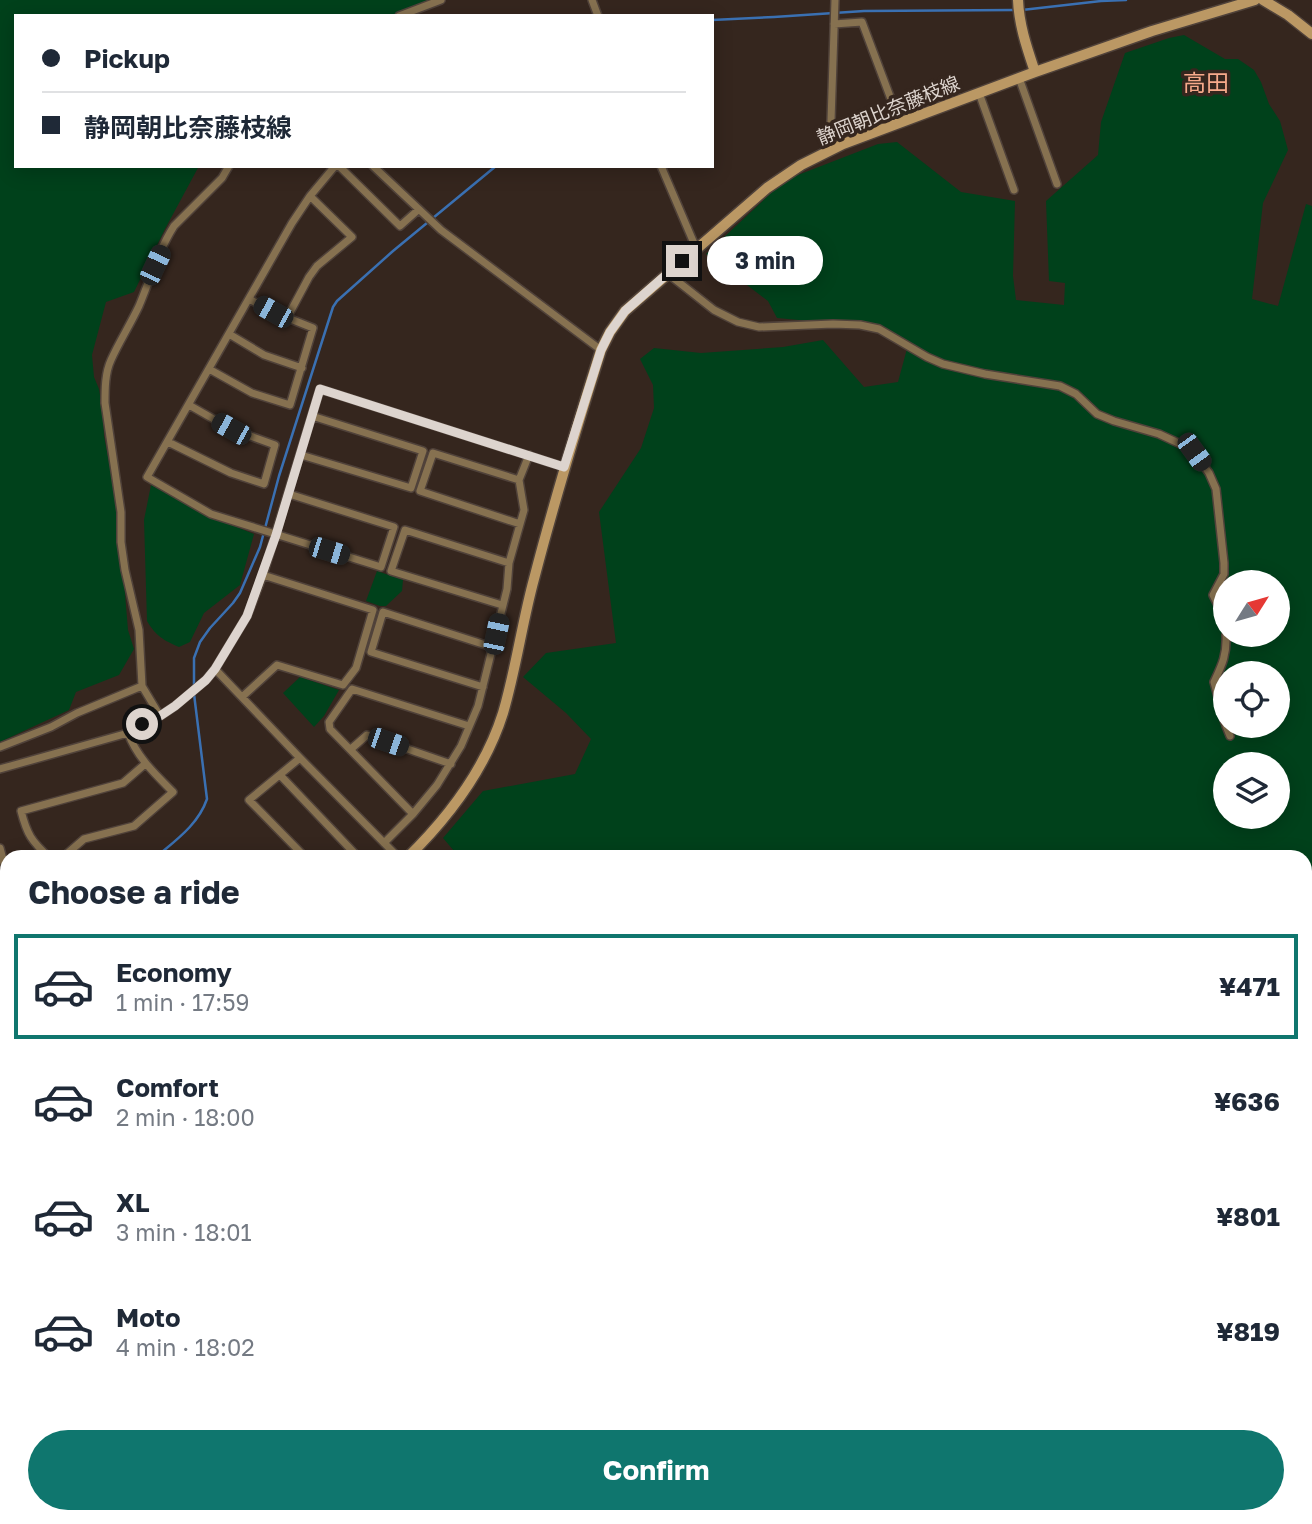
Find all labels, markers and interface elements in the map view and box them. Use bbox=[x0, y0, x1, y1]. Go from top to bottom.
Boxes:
text: Pickup bbox=[84, 43, 170, 74]
district label: 高田 bbox=[1183, 68, 1229, 96]
street label: 静岡朝比奈藤枝線 bbox=[813, 70, 963, 149]
text: 静岡朝比奈藤枝線 bbox=[84, 112, 292, 143]
callout: 3 min bbox=[706, 236, 822, 286]
car bbox=[137, 242, 174, 288]
route end bbox=[666, 245, 698, 277]
text: 3 min bbox=[735, 246, 795, 274]
car bbox=[250, 293, 297, 331]
car bbox=[208, 410, 255, 448]
car bbox=[1174, 429, 1215, 475]
car bbox=[306, 535, 353, 567]
north arrow bbox=[1213, 570, 1290, 648]
map controls bbox=[1213, 570, 1290, 829]
car bbox=[482, 611, 511, 657]
button: locate bbox=[1213, 661, 1290, 738]
route start bbox=[126, 708, 158, 740]
car bbox=[365, 725, 412, 759]
button: layers bbox=[1213, 752, 1290, 829]
text: Choose a ride bbox=[28, 873, 240, 911]
icon: car bbox=[32, 955, 95, 1018]
text: Economy bbox=[116, 957, 232, 988]
text: ¥471 bbox=[1219, 971, 1280, 1002]
text: 1 min · 17:59 bbox=[116, 988, 249, 1016]
icon: car bbox=[32, 1070, 95, 1133]
text: Comfort bbox=[116, 1072, 219, 1103]
text: ¥636 bbox=[1214, 1086, 1280, 1117]
text: 2 min · 18:00 bbox=[116, 1103, 255, 1131]
icon: car bbox=[32, 1185, 95, 1248]
text: XL bbox=[116, 1187, 150, 1218]
text: ¥801 bbox=[1216, 1201, 1280, 1232]
text: 3 min · 18:01 bbox=[116, 1218, 252, 1246]
icon: car bbox=[32, 1300, 95, 1363]
text: Moto bbox=[116, 1302, 181, 1333]
text: ¥819 bbox=[1216, 1316, 1280, 1347]
text: 4 min · 18:02 bbox=[116, 1333, 255, 1361]
button: Confirm bbox=[28, 1430, 1284, 1510]

